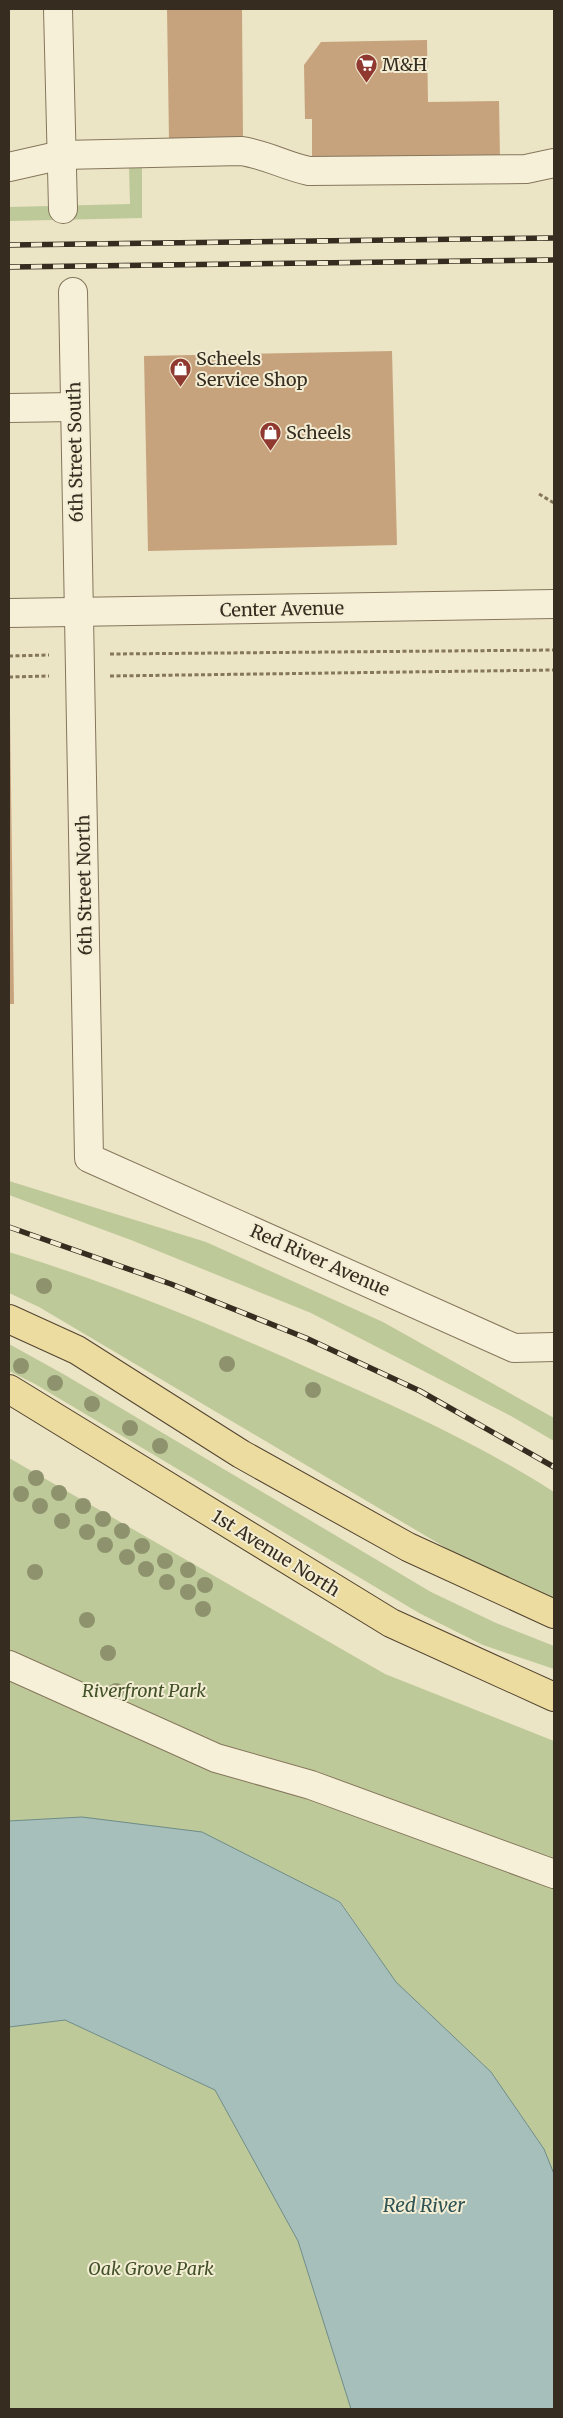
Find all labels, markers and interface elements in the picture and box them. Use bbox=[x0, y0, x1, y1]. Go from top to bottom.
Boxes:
supermarket icon: M&H bbox=[354, 52, 378, 83]
place label: M&H bbox=[382, 53, 427, 76]
place label: Scheels Service Shop bbox=[196, 347, 308, 391]
shop icon: Scheels Service Shop bbox=[168, 356, 192, 387]
street label: 6th Street South bbox=[62, 381, 88, 523]
shop icon: Scheels bbox=[258, 420, 282, 451]
place label: Scheels bbox=[286, 421, 351, 444]
street label: Center Avenue bbox=[220, 596, 344, 622]
street label: 6th Street North bbox=[71, 814, 97, 956]
street label: Red River Avenue bbox=[247, 1219, 393, 1301]
street label: 1st Avenue North bbox=[208, 1504, 344, 1602]
park label: Riverfront Park bbox=[82, 1679, 206, 1702]
water label: Red River bbox=[383, 2193, 465, 2217]
park label: Oak Grove Park bbox=[88, 2257, 214, 2280]

